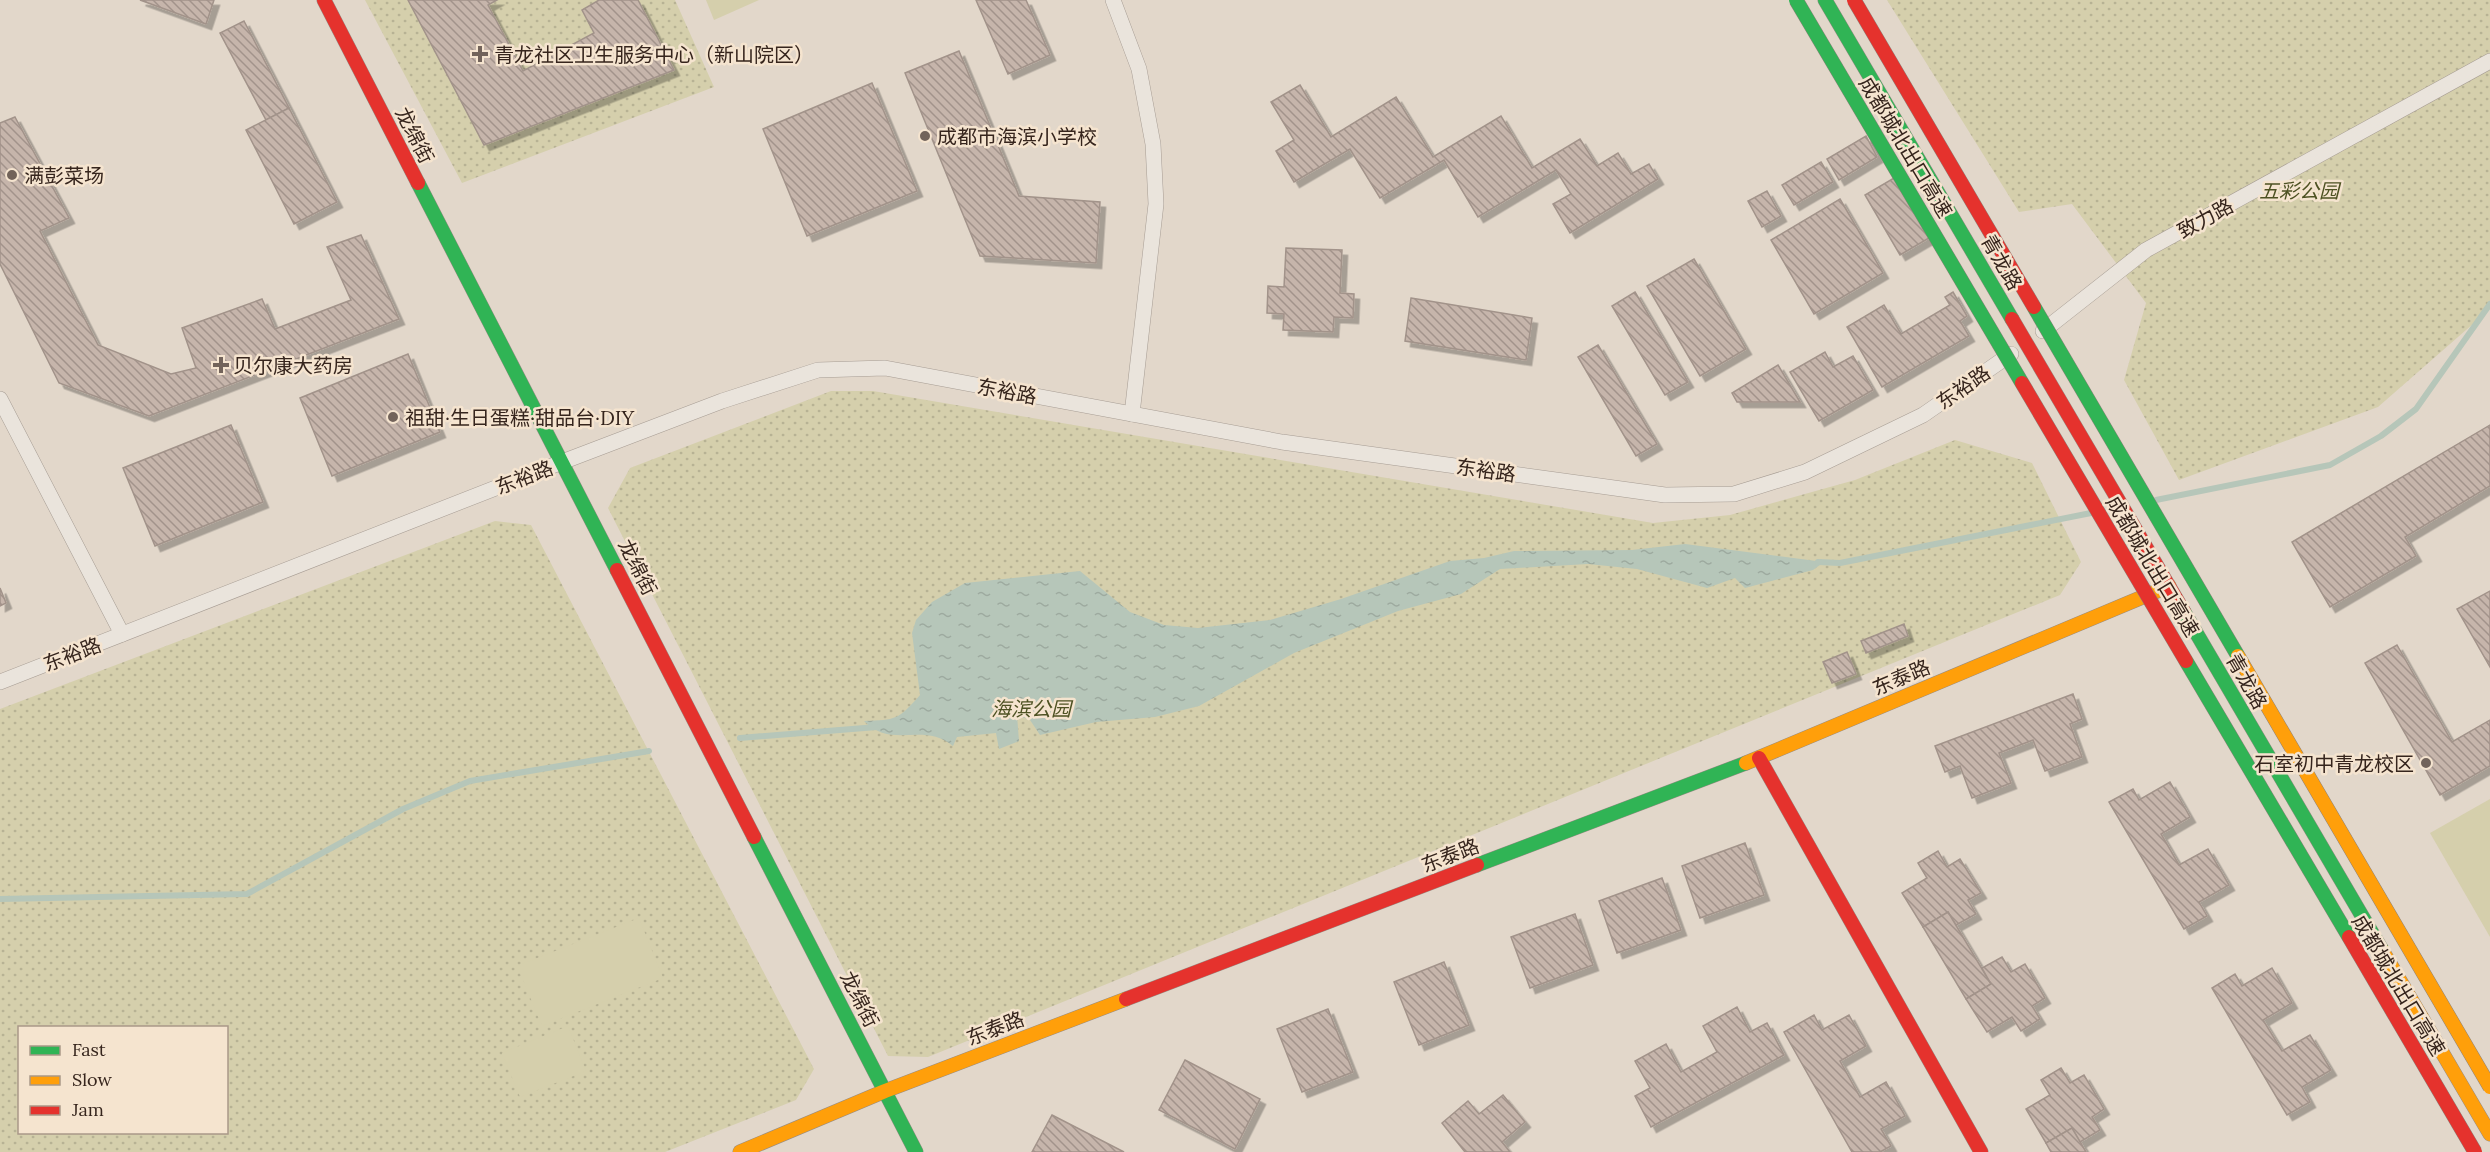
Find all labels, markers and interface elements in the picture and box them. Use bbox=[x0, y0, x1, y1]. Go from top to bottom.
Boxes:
place label: 青龙社区卫生服务中心（新山院区） bbox=[494, 42, 814, 67]
marker: 青龙社区卫生服务中心（新山院区） bbox=[471, 45, 489, 63]
street label: 成都城北出口高速 bbox=[1854, 72, 1958, 222]
street label: 龙绵街 bbox=[390, 103, 440, 167]
place label: 成都市海滨小学校 bbox=[937, 124, 1097, 149]
marker: 成都市海滨小学校 bbox=[918, 129, 932, 143]
place label: 满彭菜场 bbox=[24, 163, 104, 188]
marker: 满彭菜场 bbox=[5, 168, 19, 182]
park label: 五彩公园 bbox=[2259, 178, 2342, 203]
street label: 致力路 bbox=[2173, 193, 2237, 243]
street label: 青龙路 bbox=[1976, 230, 2028, 294]
place label: 贝尔康大药房 bbox=[233, 353, 353, 378]
marker: 贝尔康大药房 bbox=[214, 358, 228, 372]
street label: 东裕路 bbox=[1931, 360, 1995, 414]
street label: 东裕路 bbox=[975, 373, 1039, 409]
place label: 祖甜·生日蛋糕·甜品台·DIY bbox=[405, 405, 634, 430]
marker: 祖甜·生日蛋糕·甜品台·DIY bbox=[386, 410, 400, 424]
street label: 东裕路 bbox=[1455, 453, 1517, 487]
street label: 东裕路 bbox=[492, 455, 556, 499]
street label: 成都城北出口高速 bbox=[2101, 491, 2205, 641]
street label: 龙绵街 bbox=[613, 535, 663, 599]
street label: 东裕路 bbox=[40, 632, 104, 676]
street label: 青龙路 bbox=[2221, 649, 2273, 713]
street label: 东泰路 bbox=[1869, 654, 1933, 700]
park label: 海滨公园 bbox=[991, 696, 1074, 721]
place label: 石室初中青龙校区 bbox=[2254, 751, 2414, 776]
marker: 石室初中青龙校区 bbox=[2419, 756, 2433, 770]
street label: 东泰路 bbox=[1418, 833, 1482, 877]
street label: 成都城北出口高速 bbox=[2347, 910, 2451, 1060]
street label: 龙绵街 bbox=[835, 967, 885, 1031]
street label: 东泰路 bbox=[963, 1006, 1027, 1050]
legend bbox=[18, 1026, 228, 1134]
text: Fast bbox=[72, 1038, 106, 1061]
text: Slow bbox=[72, 1068, 112, 1091]
text: Jam bbox=[71, 1098, 104, 1121]

